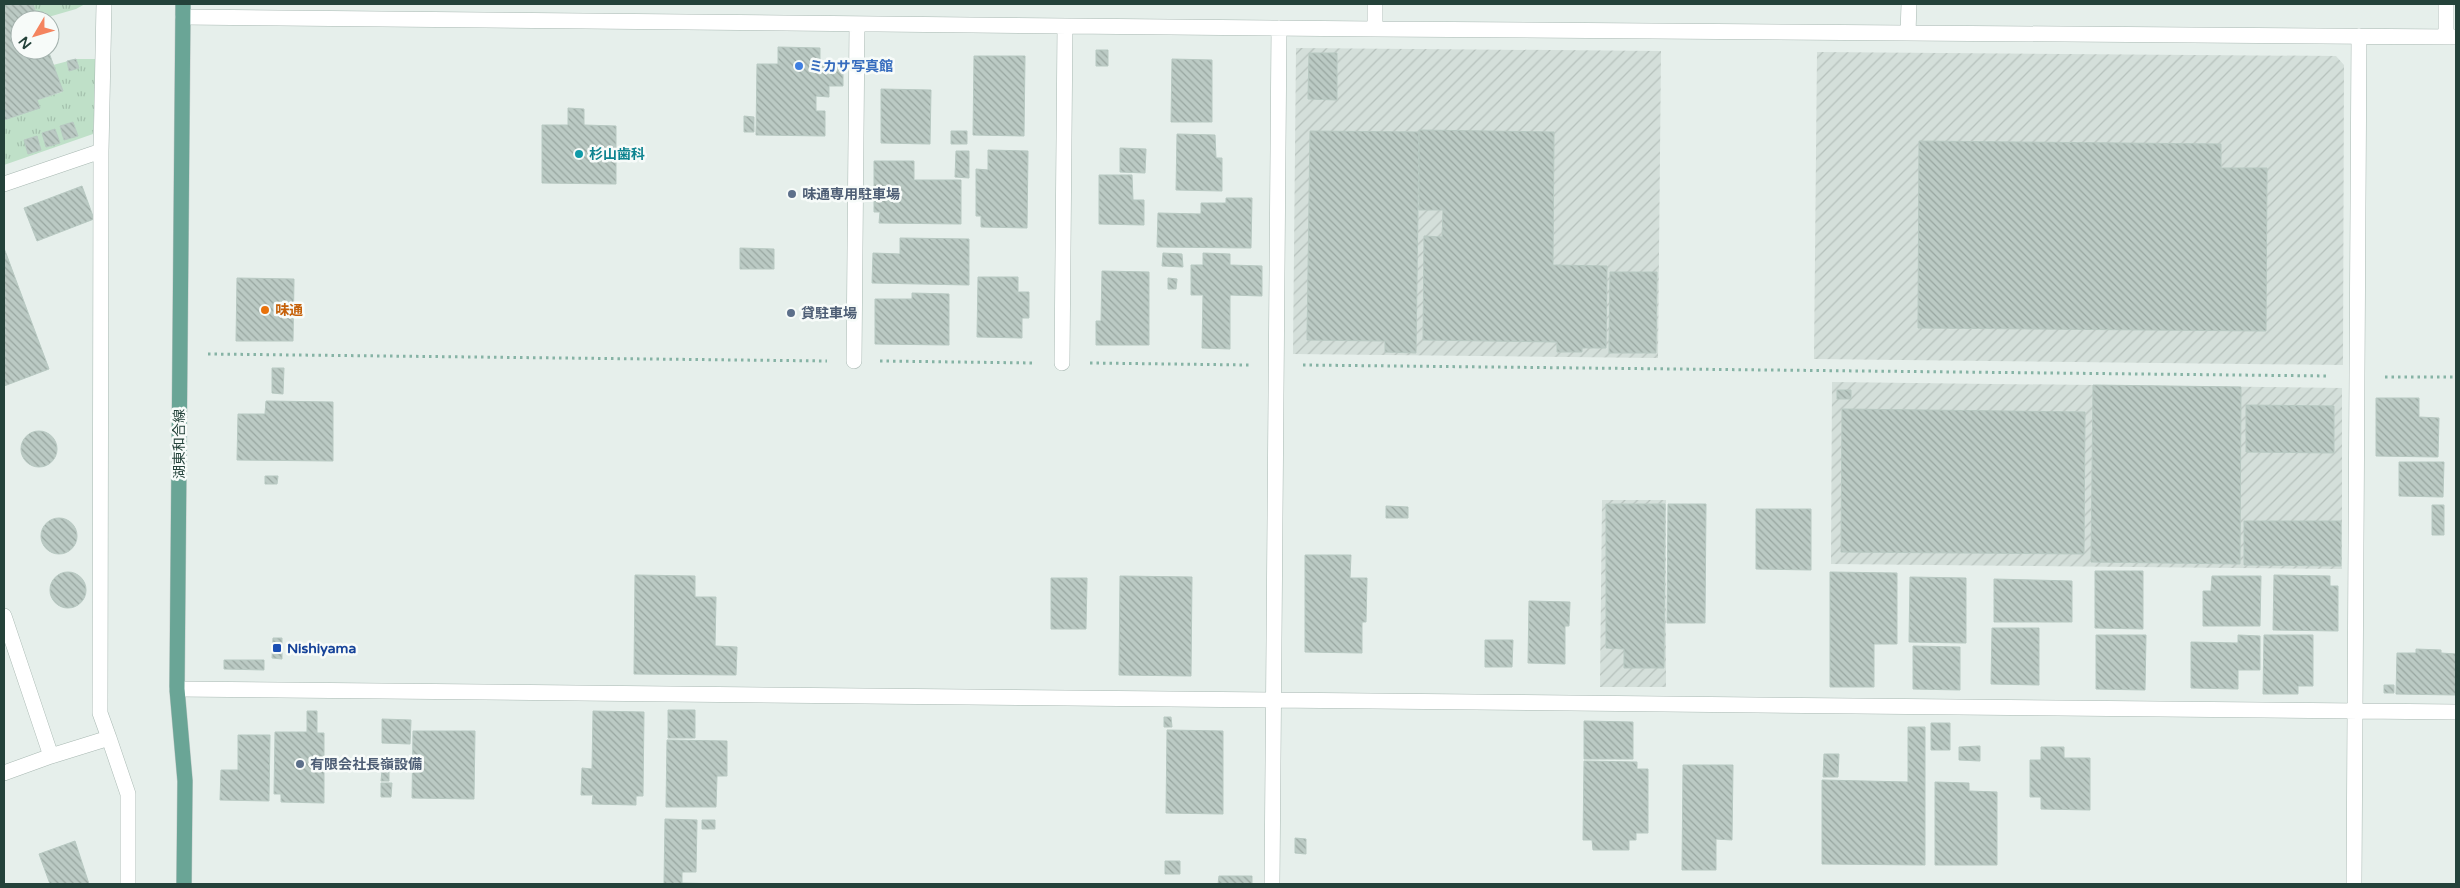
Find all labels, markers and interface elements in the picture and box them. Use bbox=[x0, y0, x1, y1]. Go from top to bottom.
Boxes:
north arrow bbox=[10, 10, 60, 60]
text: N bbox=[15, 33, 35, 52]
place label: ミカサ写真館 bbox=[809, 58, 893, 75]
marker: ミカサ写真館 bbox=[793, 60, 805, 72]
place label: 杉山歯科 bbox=[589, 146, 645, 163]
marker: 杉山歯科 bbox=[573, 148, 585, 160]
place label: 味通専用駐車場 bbox=[802, 186, 900, 203]
marker: 味通専用駐車場 bbox=[786, 188, 798, 200]
place label: 味通 bbox=[275, 302, 303, 319]
marker: 味通 bbox=[259, 304, 271, 316]
place label: 貸駐車場 bbox=[801, 305, 857, 322]
marker: 貸駐車場 bbox=[785, 307, 797, 319]
street label: 湖東和合線 bbox=[171, 409, 188, 479]
place label: Nishiyama bbox=[287, 640, 356, 657]
marker: Nishiyama bbox=[271, 642, 283, 654]
place label: 有限会社長嶺設備 bbox=[310, 756, 422, 773]
marker: 有限会社長嶺設備 bbox=[294, 758, 306, 770]

